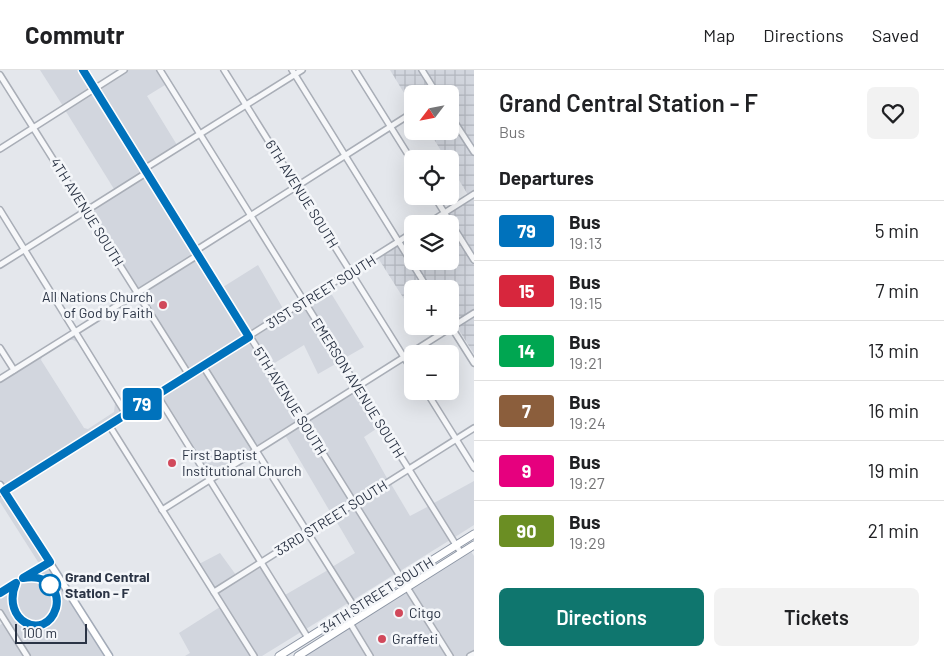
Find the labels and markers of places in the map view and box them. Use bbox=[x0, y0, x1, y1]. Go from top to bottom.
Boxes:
place label: All Nations Church of God by Faith bbox=[42, 288, 153, 321]
marker: All Nations Church of God by Faith bbox=[157, 299, 169, 311]
place label: First Baptist Institutional Church bbox=[182, 446, 302, 479]
marker: First Baptist Institutional Church bbox=[166, 457, 178, 469]
place label: Grand Central Station - F bbox=[65, 568, 150, 601]
marker: Grand Central Station - F bbox=[39, 574, 61, 596]
place label: Citgo bbox=[409, 604, 441, 621]
marker: Citgo bbox=[393, 607, 405, 619]
place label: Graffeti bbox=[392, 630, 438, 647]
marker: Graffeti bbox=[376, 633, 388, 645]

